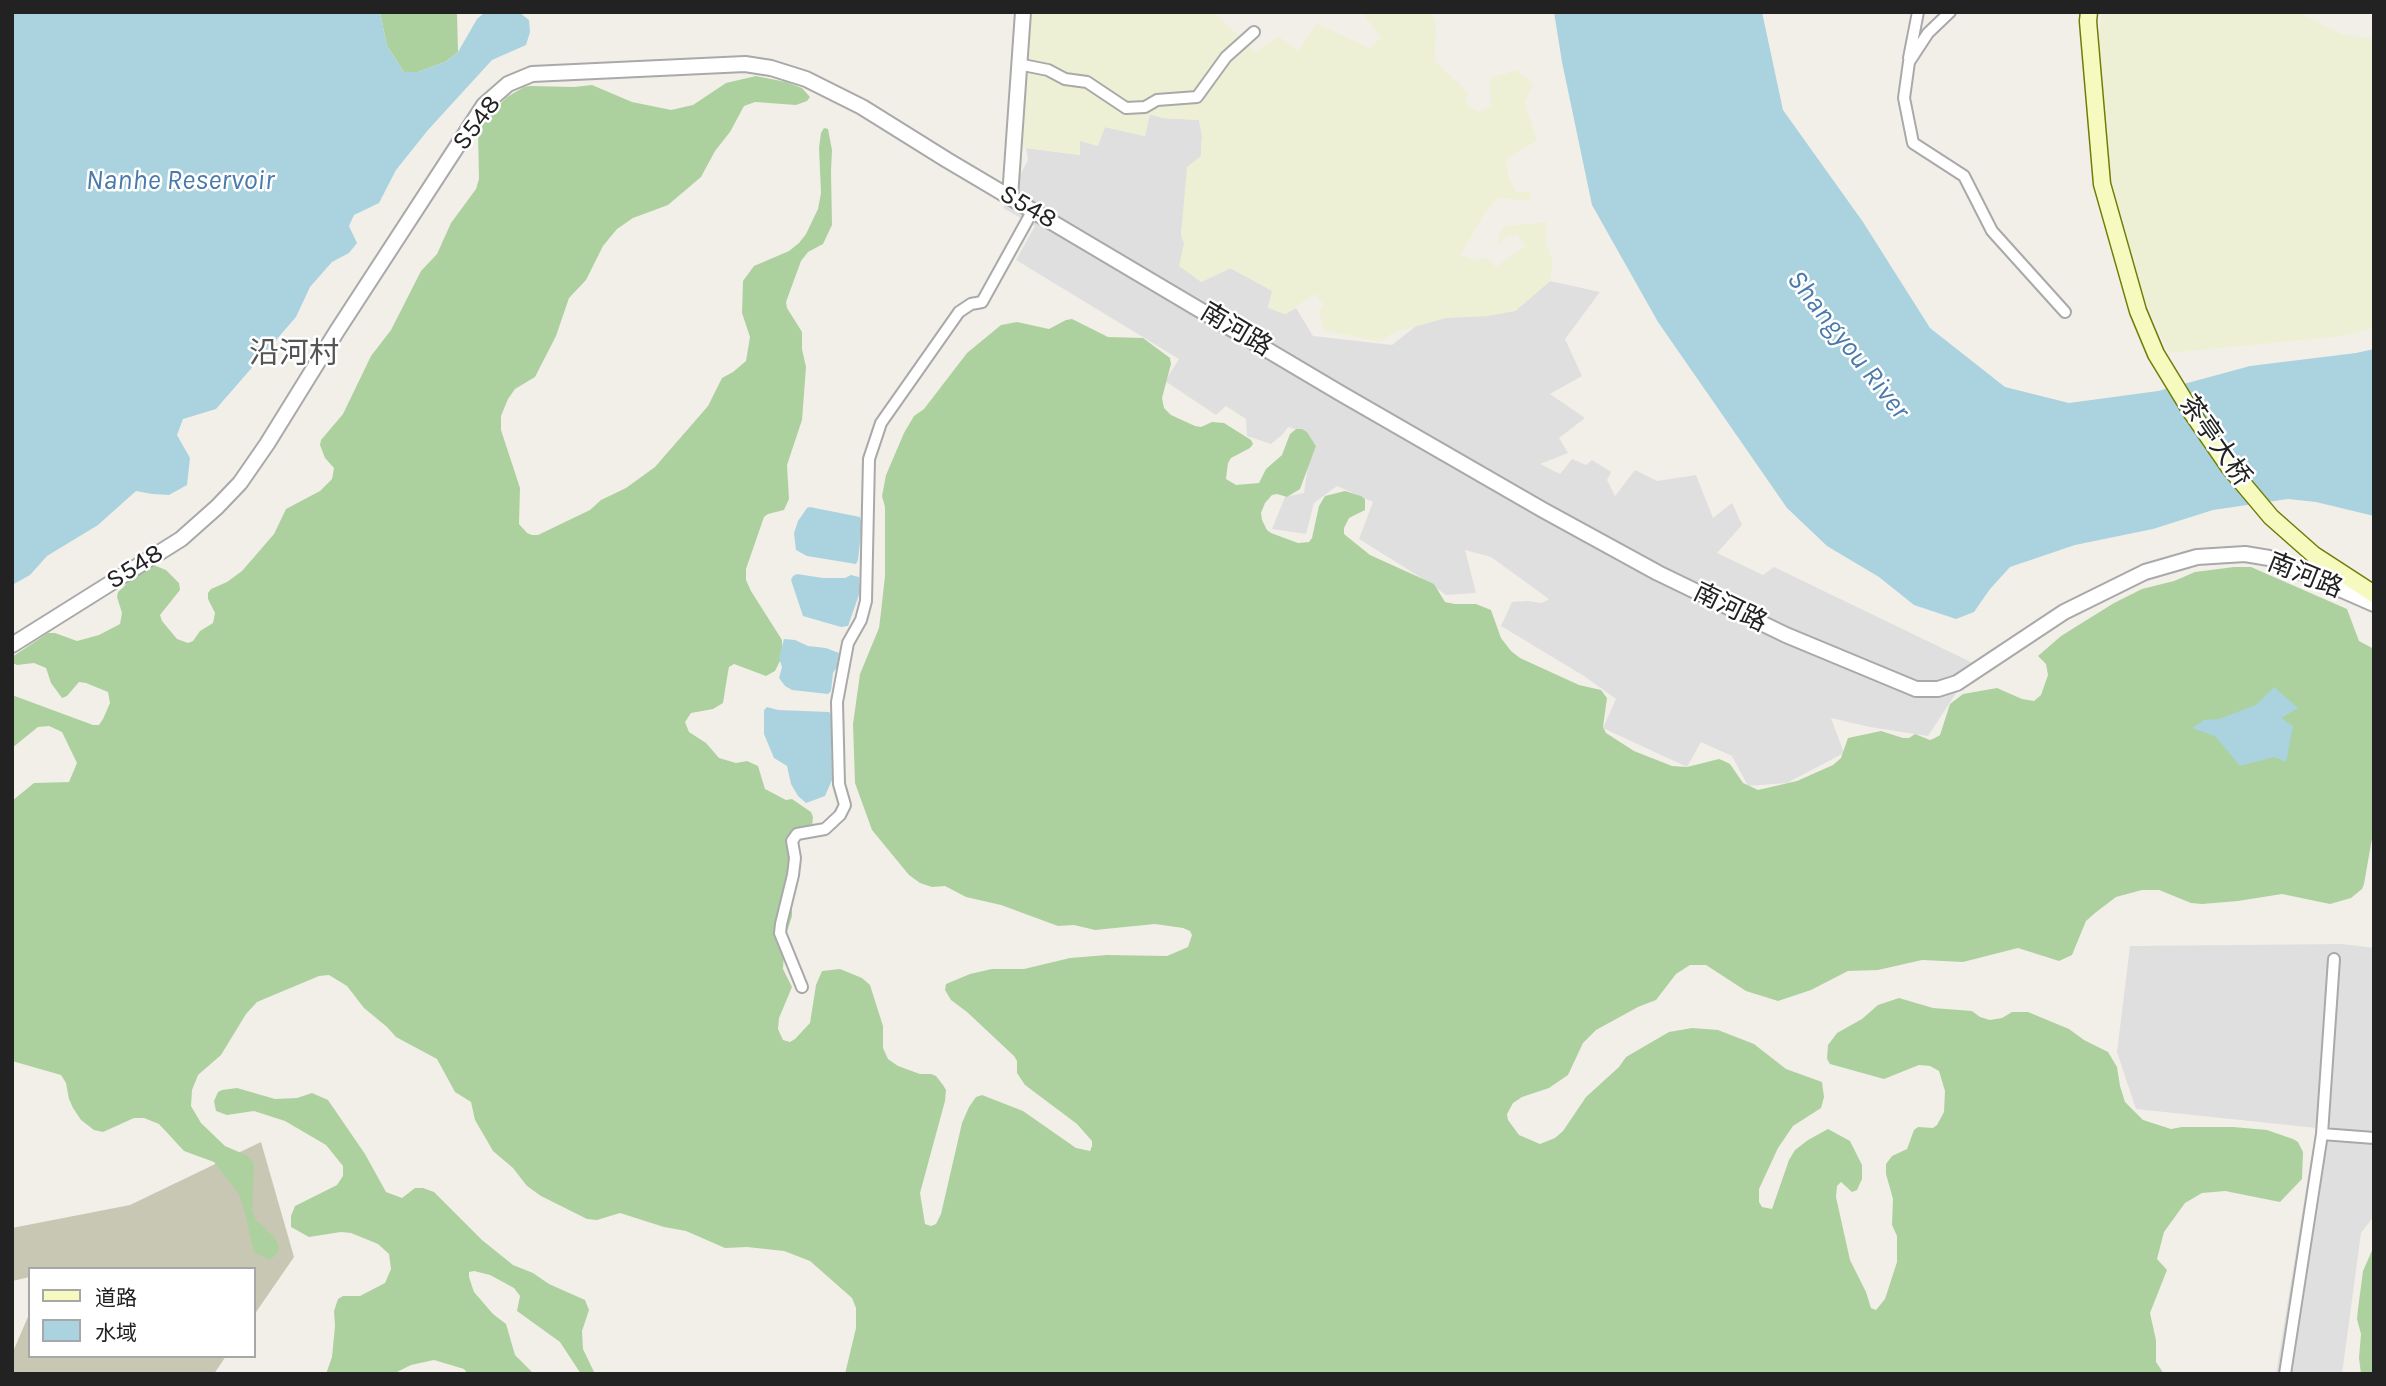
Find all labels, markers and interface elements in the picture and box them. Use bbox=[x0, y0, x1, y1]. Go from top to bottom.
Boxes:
street label: S548 bbox=[446, 89, 508, 157]
water label: Nanhe Reservoir bbox=[86, 164, 274, 198]
street label: S548 bbox=[994, 178, 1062, 236]
water label: Shangyou River bbox=[1779, 264, 1917, 426]
street label: 南河路 bbox=[1195, 297, 1277, 363]
district label: 沿河村 bbox=[249, 336, 339, 372]
street label: 茶亭大桥 bbox=[2172, 389, 2258, 493]
street label: S548 bbox=[101, 538, 169, 596]
street label: 南河路 bbox=[2263, 547, 2347, 605]
street label: 南河路 bbox=[1688, 577, 1772, 639]
legend bbox=[28, 1267, 256, 1358]
text: 道路 bbox=[95, 1286, 137, 1310]
text: 水域 bbox=[95, 1321, 137, 1345]

